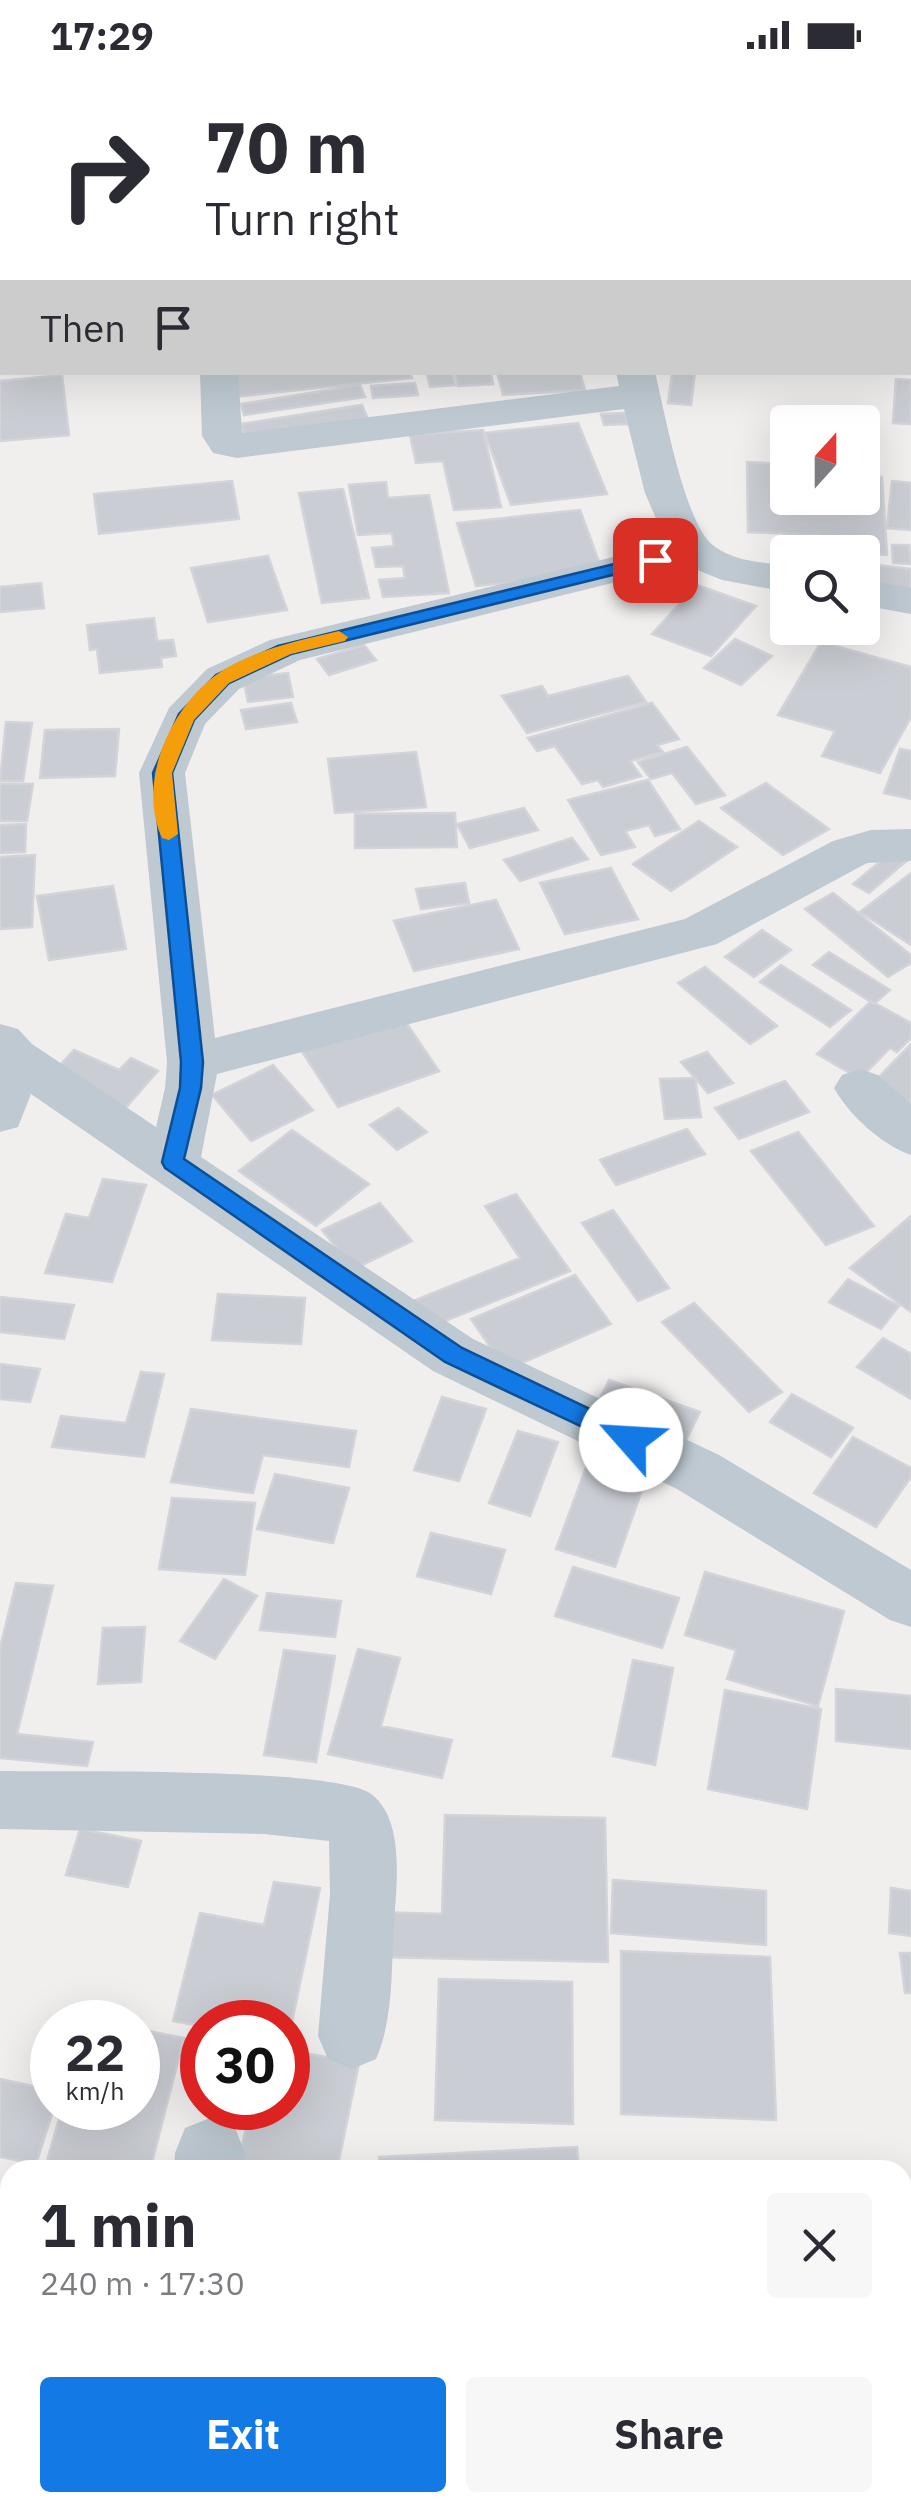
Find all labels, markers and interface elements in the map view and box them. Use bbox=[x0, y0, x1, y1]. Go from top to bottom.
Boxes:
text: 17:29 bbox=[50, 11, 154, 60]
text: 70 m bbox=[205, 101, 368, 192]
icon: right bbox=[40, 110, 170, 240]
text: Turn right bbox=[205, 189, 400, 247]
icon: arrive bbox=[146, 300, 201, 355]
text: Then bbox=[40, 303, 126, 352]
north arrow bbox=[770, 405, 880, 515]
map controls bbox=[770, 405, 880, 645]
pin bbox=[613, 518, 698, 603]
icon: arrive bbox=[628, 533, 683, 588]
button: search bbox=[770, 535, 880, 645]
position arrow bbox=[579, 1388, 683, 1492]
speed limit sign: 30 bbox=[180, 2000, 310, 2130]
text: 22 bbox=[65, 2020, 125, 2085]
text: km/h bbox=[66, 2074, 124, 2107]
text: 1 min bbox=[40, 2185, 197, 2264]
button: close bbox=[767, 2193, 872, 2298]
text: 240 m · 17:30 bbox=[40, 2262, 245, 2304]
button: Exit bbox=[40, 2377, 446, 2492]
button: Share bbox=[466, 2377, 872, 2492]

